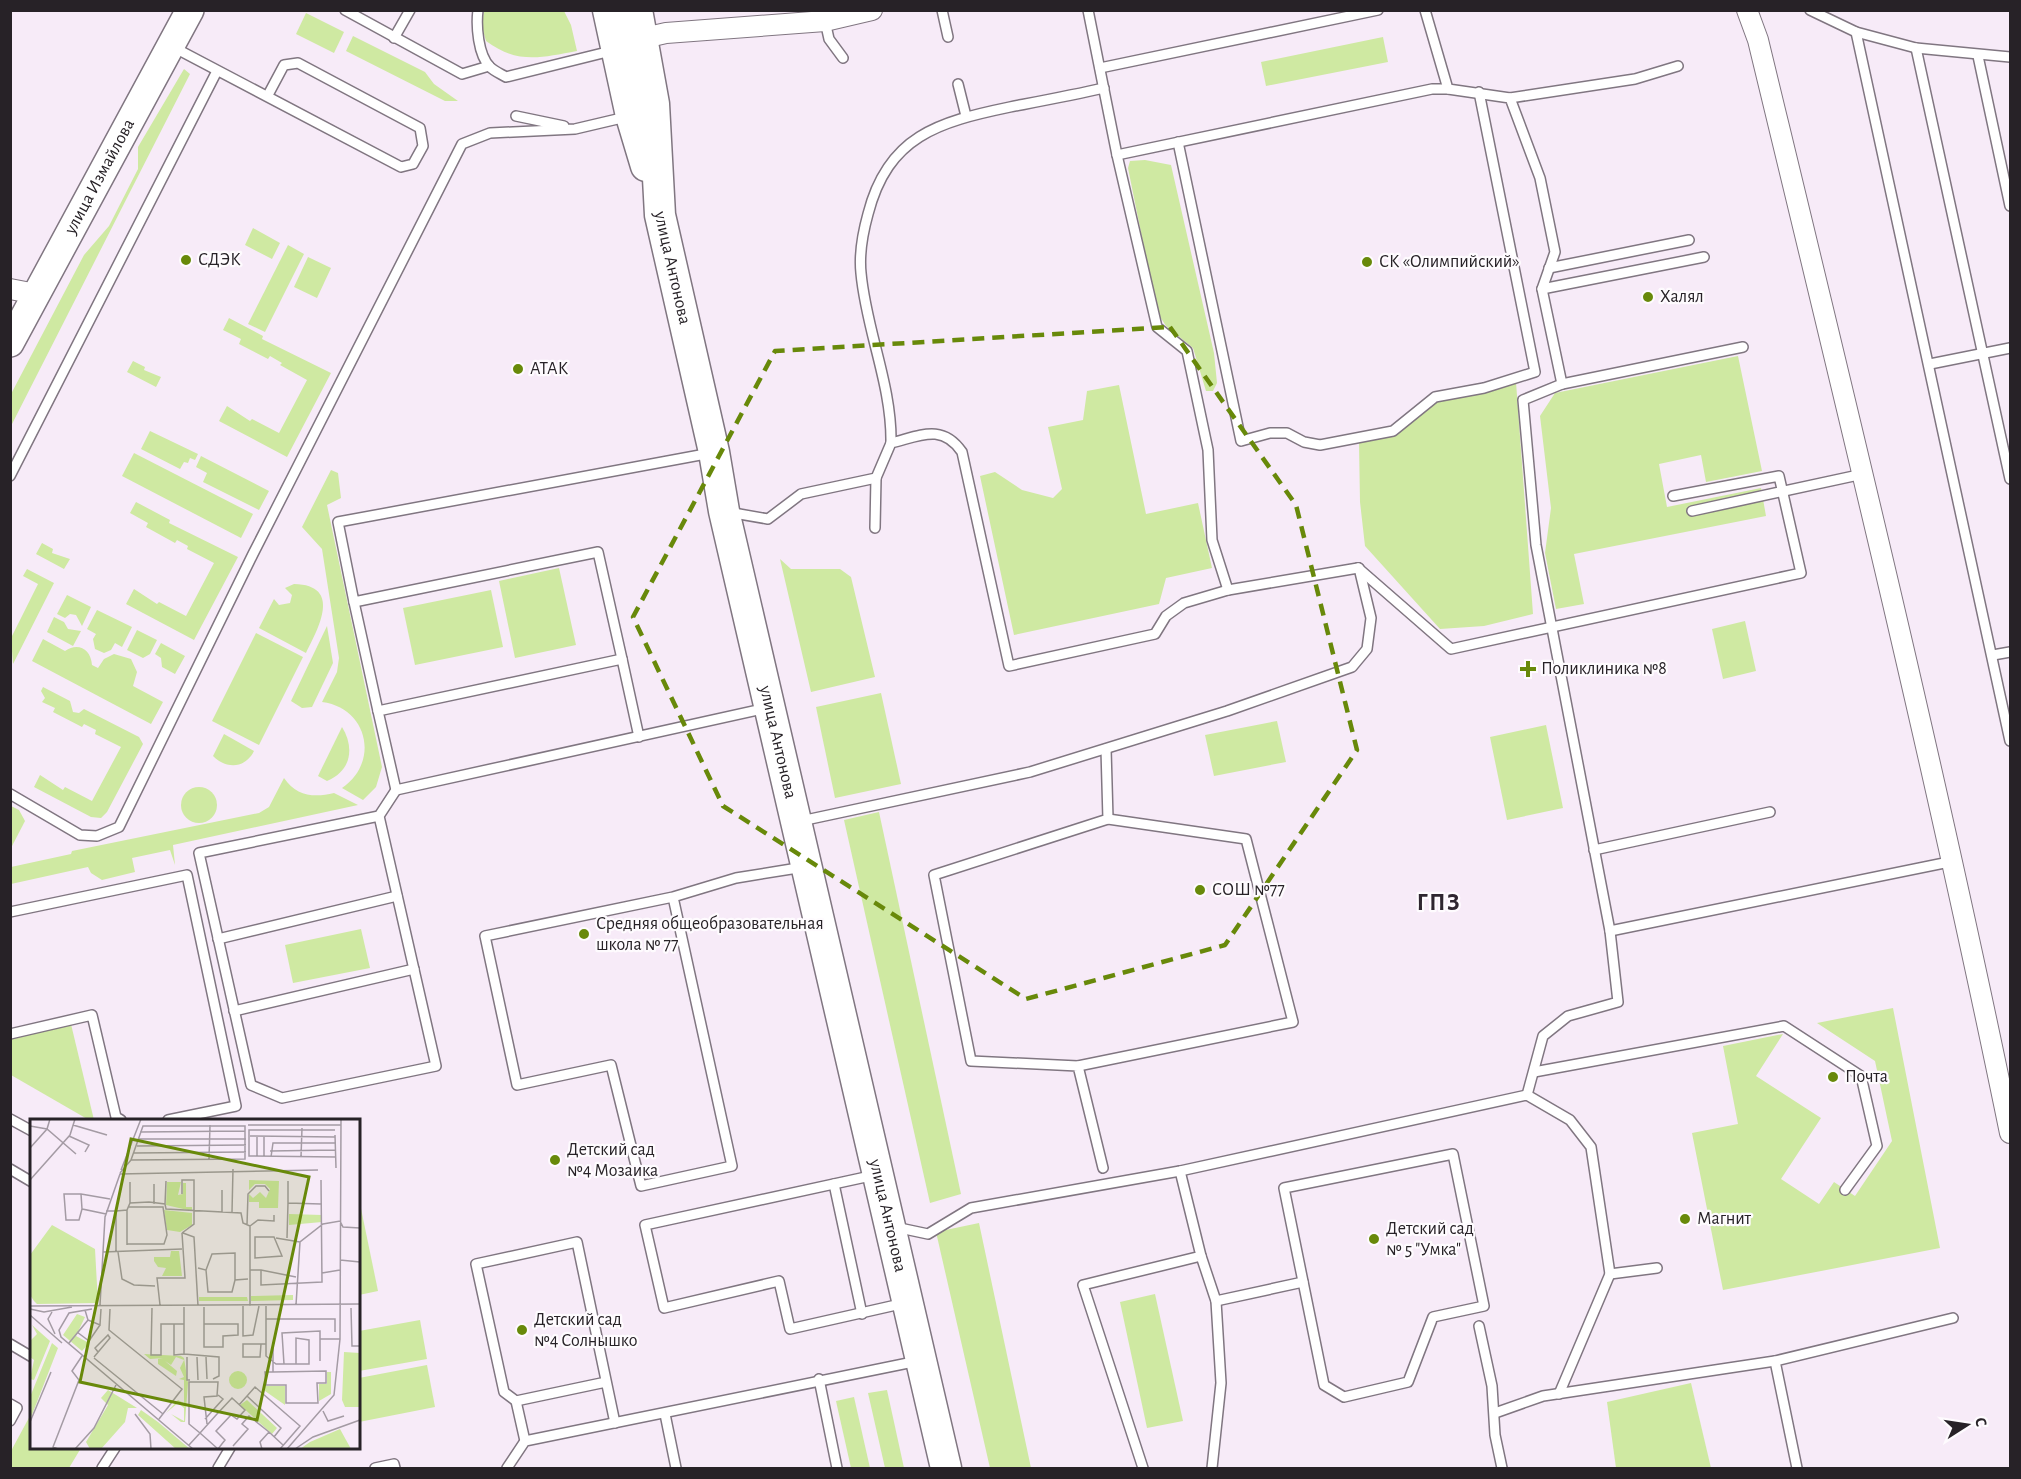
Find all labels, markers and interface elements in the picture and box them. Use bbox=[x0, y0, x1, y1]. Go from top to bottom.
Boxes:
street label: улица Измайлова bbox=[61, 116, 138, 238]
street label: улица Антонова bbox=[650, 209, 694, 326]
place label: СДЭК bbox=[198, 251, 241, 269]
marker: СДЭК bbox=[179, 253, 193, 267]
place label: СК «Олимпийский» bbox=[1379, 253, 1520, 271]
marker: СК «Олимпийский» bbox=[1360, 255, 1374, 269]
place label: Халял bbox=[1660, 288, 1704, 306]
marker: Халял bbox=[1641, 290, 1655, 304]
place label: АТАК bbox=[530, 360, 569, 378]
marker: АТАК bbox=[511, 362, 525, 376]
marker: Поликлиника №8 bbox=[1519, 660, 1537, 678]
place label: Поликлиника №8 bbox=[1541, 660, 1667, 678]
street label: улица Антонова bbox=[756, 683, 799, 800]
place label: СОШ №77 bbox=[1212, 881, 1285, 899]
marker: СОШ №77 bbox=[1193, 883, 1207, 897]
district label: ГПЗ bbox=[1417, 891, 1461, 915]
place label: Средняя общеобразовательная школа № 77 bbox=[596, 914, 824, 954]
marker: Средняя общеобразовательная школа № 77 bbox=[577, 927, 591, 941]
place label: Почта bbox=[1845, 1068, 1888, 1086]
marker: Почта bbox=[1826, 1070, 1840, 1084]
inset map bbox=[30, 1119, 360, 1449]
place label: Детский сад №4 Мозаика bbox=[567, 1141, 658, 1180]
marker: Детский сад №4 Мозаика bbox=[548, 1153, 562, 1167]
street label: улица Антонова bbox=[865, 1157, 909, 1274]
place label: Магнит bbox=[1697, 1210, 1752, 1228]
marker: Магнит bbox=[1678, 1212, 1692, 1226]
place label: Детский сад № 5 "Умка" bbox=[1386, 1220, 1474, 1259]
marker: Детский сад № 5 "Умка" bbox=[1367, 1232, 1381, 1246]
place label: Детский сад №4 Солнышко bbox=[534, 1311, 638, 1350]
marker: Детский сад №4 Солнышко bbox=[515, 1323, 529, 1337]
north arrow bbox=[1937, 1395, 1997, 1455]
text: С bbox=[1972, 1416, 1989, 1428]

